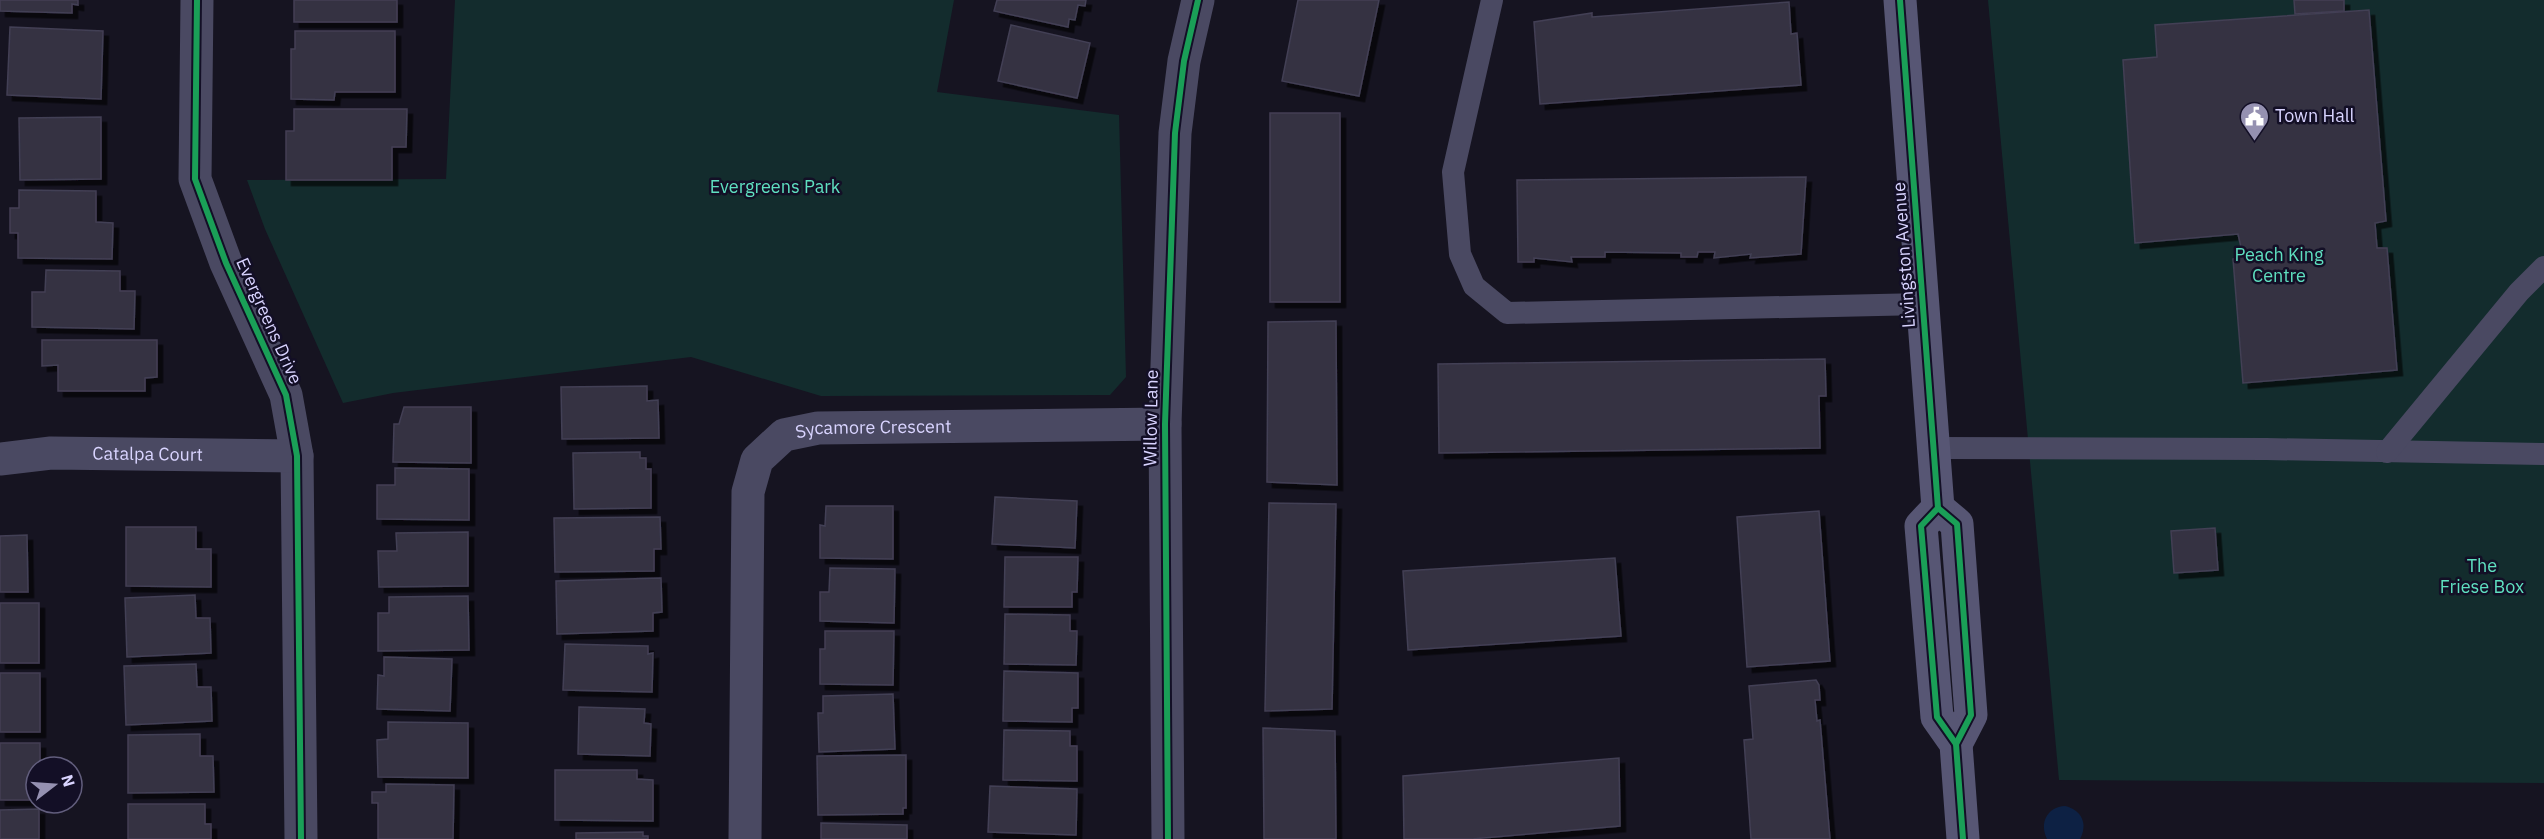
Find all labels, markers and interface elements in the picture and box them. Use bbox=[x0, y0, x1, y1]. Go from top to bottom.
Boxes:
public building icon: Town Hall bbox=[2238, 100, 2270, 142]
place label: Town Hall bbox=[2275, 104, 2355, 127]
park label: Evergreens Park bbox=[710, 175, 841, 198]
street label: Livingston Avenue bbox=[1887, 181, 1920, 329]
park label: Peach King Centre bbox=[2234, 243, 2324, 287]
street label: Evergreens Drive bbox=[231, 254, 308, 388]
street label: Willow Lane bbox=[1138, 369, 1163, 467]
street label: Sycamore Crescent bbox=[793, 414, 952, 443]
street label: Catalpa Court bbox=[92, 442, 203, 466]
park label: The Friese Box bbox=[2440, 554, 2524, 598]
north arrow bbox=[24, 755, 84, 815]
text: N bbox=[57, 772, 80, 789]

